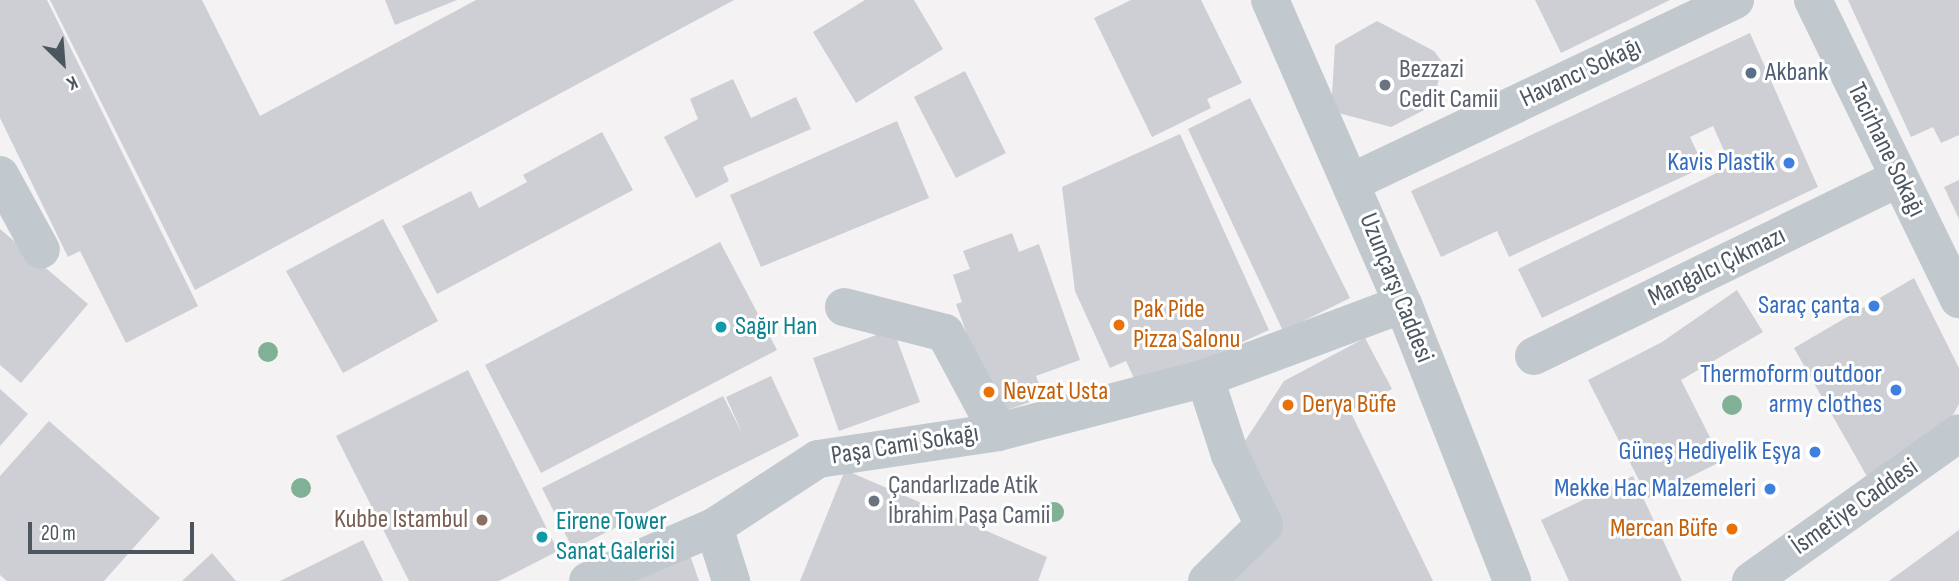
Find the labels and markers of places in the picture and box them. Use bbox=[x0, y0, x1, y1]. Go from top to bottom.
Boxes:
place label: Bezzazi Cedit Camii bbox=[1399, 54, 1498, 116]
place label: Akbank bbox=[1765, 57, 1828, 89]
marker: Akbank bbox=[1743, 65, 1759, 81]
marker: Bezzazi Cedit Camii bbox=[1377, 77, 1393, 93]
place label: Kavis Plastik bbox=[1667, 147, 1775, 179]
marker: Kavis Plastik bbox=[1781, 155, 1797, 171]
place label: Saraç çanta bbox=[1758, 290, 1860, 322]
place label: Pak Pide Pizza Salonu bbox=[1133, 294, 1240, 356]
marker: Saraç çanta bbox=[1866, 298, 1882, 314]
place label: Sağır Han bbox=[735, 311, 817, 343]
marker: Pak Pide Pizza Salonu bbox=[1111, 317, 1127, 333]
marker: Sağır Han bbox=[713, 319, 729, 335]
place label: Thermoform outdoor army clothes bbox=[1700, 359, 1882, 420]
place label: Nevzat Usta bbox=[1003, 376, 1108, 408]
marker: Thermoform outdoor army clothes bbox=[1888, 382, 1904, 398]
marker: Nevzat Usta bbox=[981, 384, 997, 400]
place label: Derya Büfe bbox=[1302, 389, 1397, 421]
marker: Derya Büfe bbox=[1280, 397, 1296, 413]
place label: Güneş Hediyelik Eşya bbox=[1619, 436, 1801, 468]
marker: Güneş Hediyelik Eşya bbox=[1807, 444, 1823, 460]
place label: Çandarlızade Atik İbrahim Paşa Camii bbox=[888, 470, 1050, 532]
place label: Mekke Hac Malzemeleri bbox=[1554, 473, 1756, 505]
marker: Mekke Hac Malzemeleri bbox=[1762, 481, 1778, 497]
marker: Çandarlızade Atik İbrahim Paşa Camii bbox=[866, 493, 882, 509]
place label: Kubbe Istambul bbox=[334, 504, 468, 536]
place label: Eirene Tower Sanat Galerisi bbox=[556, 506, 675, 568]
marker: Kubbe Istambul bbox=[474, 512, 490, 528]
place label: Mercan Büfe bbox=[1610, 513, 1718, 545]
marker: Mercan Büfe bbox=[1724, 521, 1740, 537]
marker: Eirene Tower Sanat Galerisi bbox=[534, 529, 550, 545]

